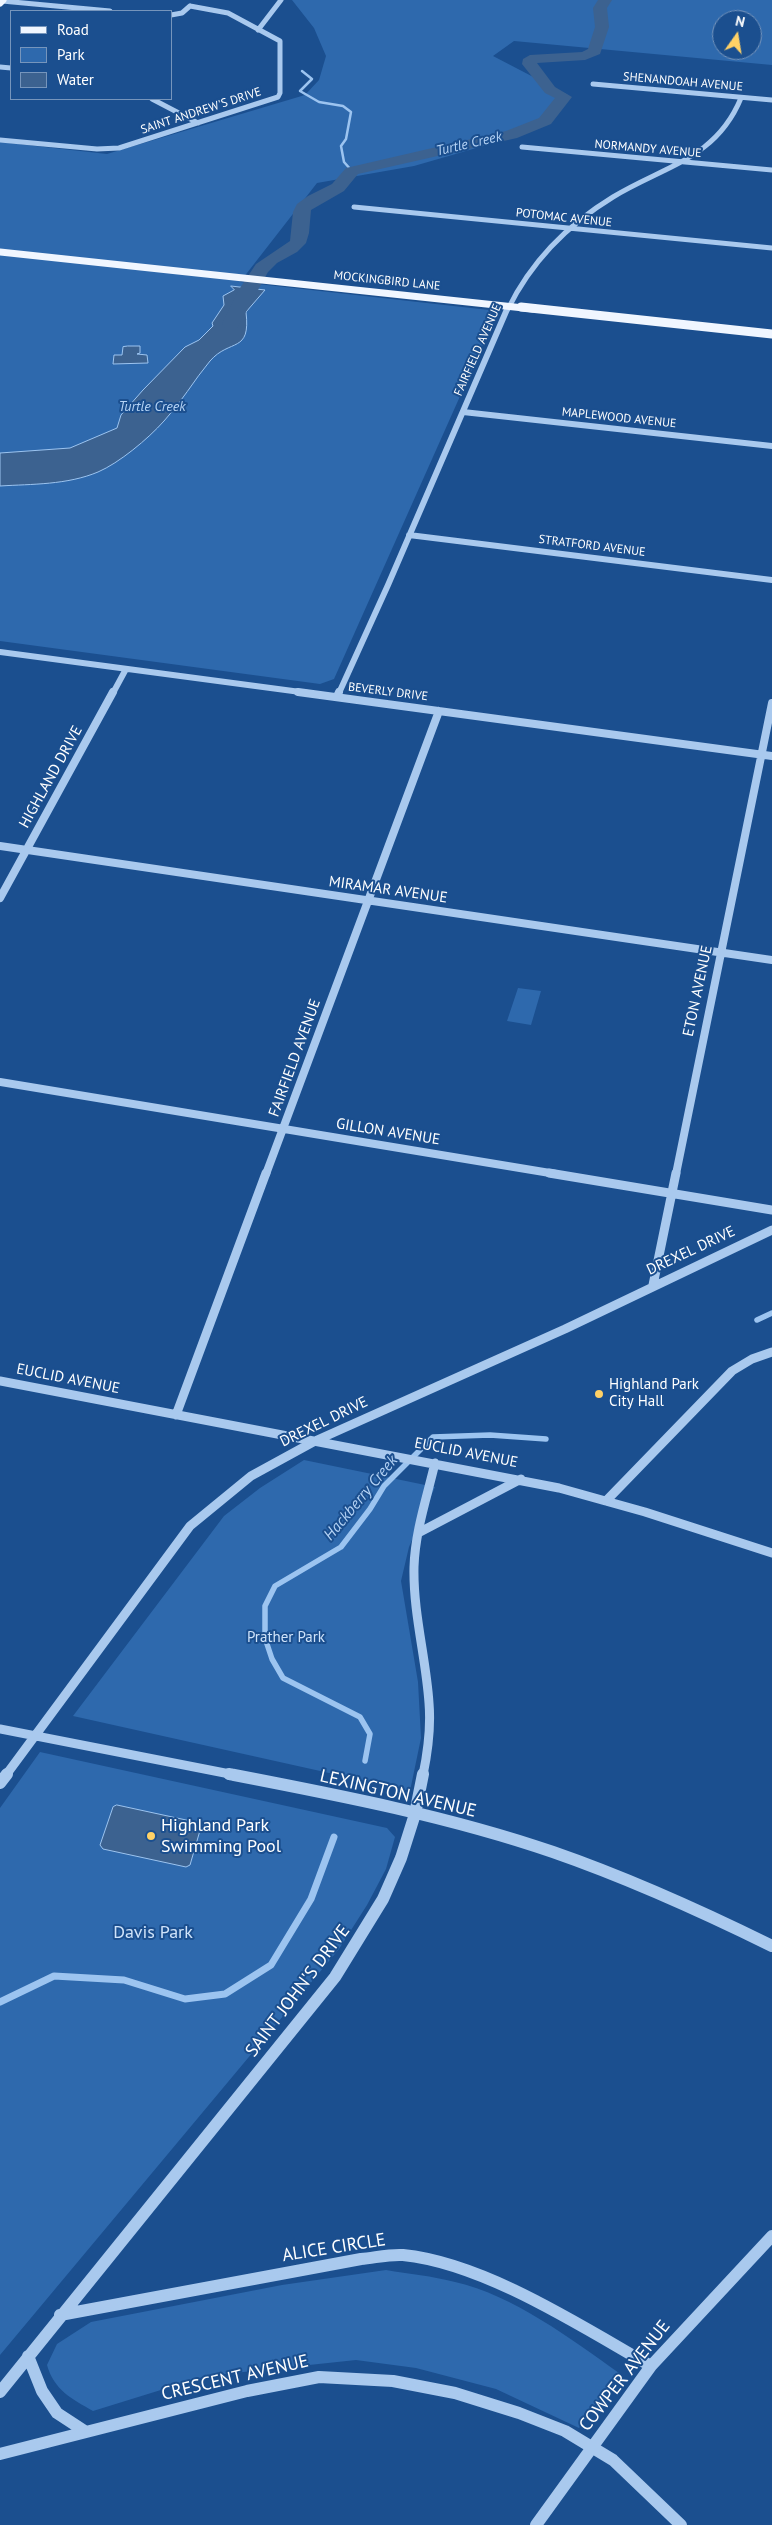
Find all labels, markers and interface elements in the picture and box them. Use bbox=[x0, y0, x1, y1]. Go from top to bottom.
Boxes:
legend bbox=[10, 10, 172, 100]
north arrow bbox=[712, 10, 762, 60]
text: N bbox=[734, 12, 747, 31]
text: Road bbox=[57, 20, 89, 39]
text: Park bbox=[57, 45, 85, 64]
text: Water bbox=[57, 70, 94, 89]
street label: SHENANDOAH AVENUE bbox=[623, 70, 743, 94]
street label: SAINT ANDREW'S DRIVE bbox=[139, 85, 263, 137]
water label: Turtle Creek bbox=[434, 128, 504, 160]
street label: NORMANDY AVENUE bbox=[594, 137, 702, 161]
street label: POTOMAC AVENUE bbox=[515, 206, 613, 230]
street label: MOCKINGBIRD LANE bbox=[333, 268, 441, 294]
street label: FAIRFIELD AVENUE bbox=[451, 302, 505, 398]
water label: Turtle Creek bbox=[118, 399, 186, 415]
street label: MAPLEWOOD AVENUE bbox=[561, 405, 677, 431]
street label: STRATFORD AVENUE bbox=[538, 532, 646, 560]
street label: BEVERLY DRIVE bbox=[347, 680, 429, 704]
street label: HIGHLAND DRIVE bbox=[16, 723, 86, 831]
street label: MIRAMAR AVENUE bbox=[327, 873, 449, 907]
street label: ETON AVENUE bbox=[680, 944, 716, 1038]
street label: FAIRFIELD AVENUE bbox=[265, 997, 325, 1119]
street label: GILLON AVENUE bbox=[335, 1115, 441, 1149]
street label: DREXEL DRIVE bbox=[644, 1223, 738, 1279]
street label: EUCLID AVENUE bbox=[15, 1360, 121, 1398]
place label: Highland Park City Hall bbox=[609, 1376, 699, 1411]
marker: Highland Park City Hall bbox=[593, 1388, 605, 1400]
street label: DREXEL DRIVE bbox=[277, 1393, 371, 1451]
street label: EUCLID AVENUE bbox=[413, 1434, 519, 1472]
water label: Hackberry Creek bbox=[320, 1452, 402, 1544]
park label: Prather Park bbox=[247, 1629, 325, 1647]
street label: LEXINGTON AVENUE bbox=[318, 1765, 478, 1823]
place label: Highland Park Swimming Pool bbox=[161, 1815, 281, 1858]
marker: Highland Park Swimming Pool bbox=[145, 1830, 157, 1842]
street label: SAINT JOHN'S DRIVE bbox=[241, 1921, 355, 2061]
park label: Davis Park bbox=[113, 1922, 193, 1944]
street label: ALICE CIRCLE bbox=[281, 2229, 387, 2267]
street label: COWPER AVENUE bbox=[575, 2316, 675, 2436]
street label: CRESCENT AVENUE bbox=[159, 2351, 311, 2405]

